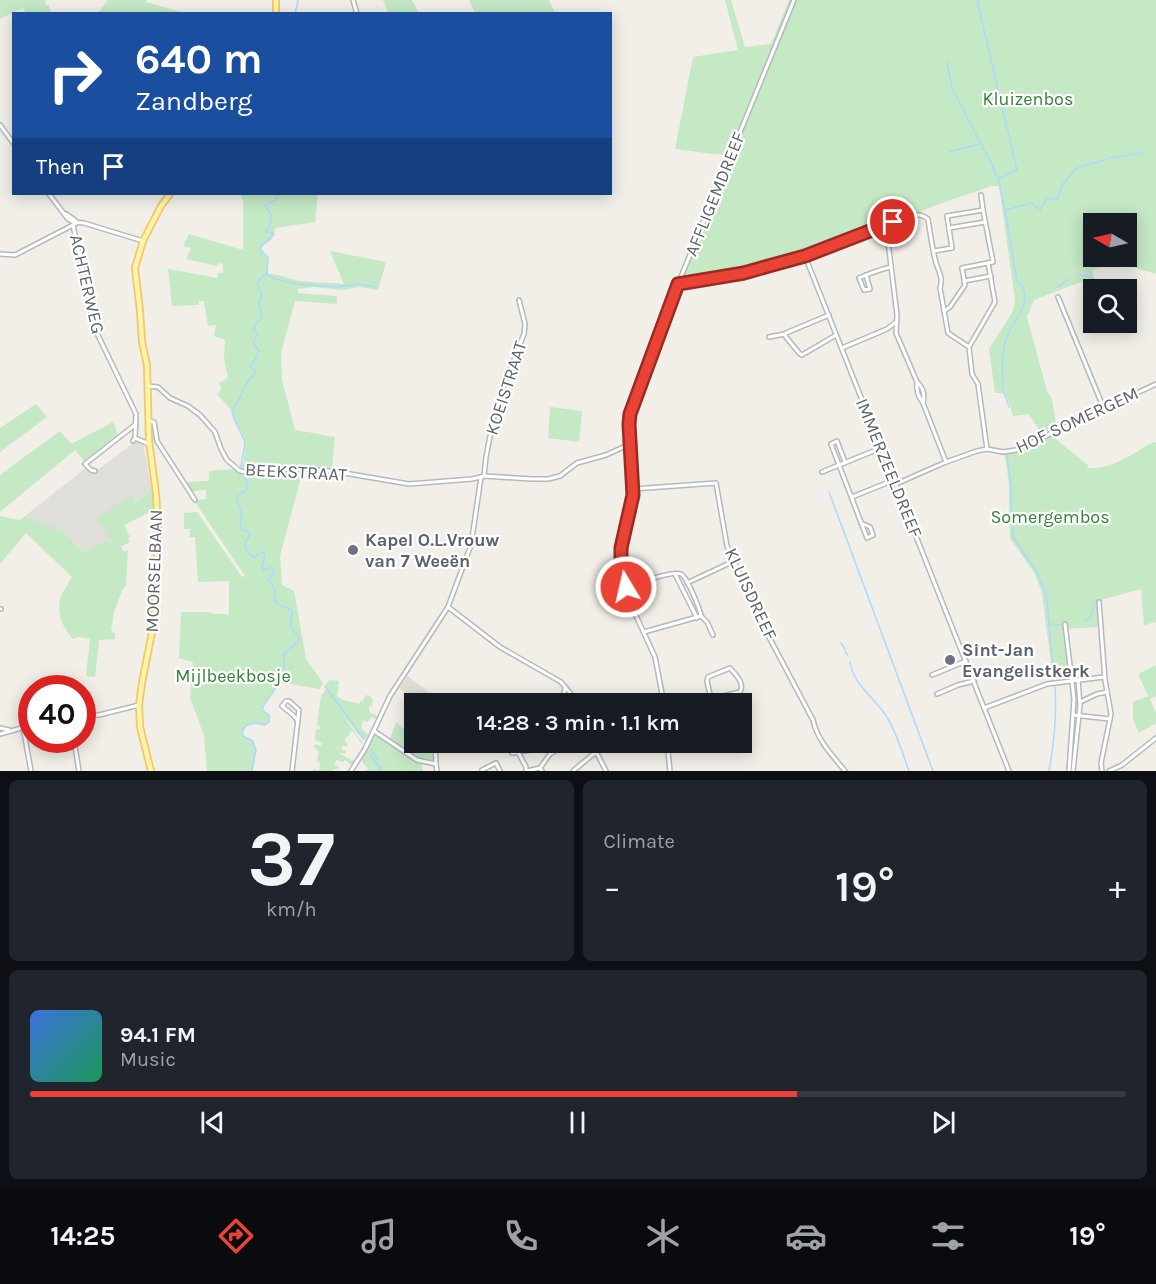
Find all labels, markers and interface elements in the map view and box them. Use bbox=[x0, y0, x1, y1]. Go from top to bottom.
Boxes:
text: 640 m bbox=[135, 34, 263, 84]
icon: right bbox=[36, 36, 114, 114]
text: Zandberg bbox=[135, 85, 253, 117]
park label: Kluizenbos bbox=[983, 88, 1073, 110]
street label: AFFLIGEMDREEF bbox=[680, 129, 750, 259]
icon: arrive bbox=[97, 150, 130, 183]
text: Then bbox=[36, 154, 85, 180]
pin bbox=[867, 196, 918, 247]
icon: arrive bbox=[876, 205, 909, 238]
north arrow bbox=[1083, 213, 1137, 267]
map controls bbox=[1083, 213, 1137, 333]
street label: ACHTERWEG bbox=[65, 232, 109, 336]
button: search bbox=[1083, 279, 1137, 333]
street label: KOEISTRAAT bbox=[480, 338, 532, 438]
street label: HOF SOMERGEM bbox=[1012, 382, 1142, 458]
street label: IMMERZEELDREEF bbox=[851, 395, 927, 541]
street label: BEEKSTRAAT bbox=[244, 458, 348, 486]
park label: Somergembos bbox=[990, 506, 1110, 528]
street label: MOORSELBAAN bbox=[141, 509, 167, 633]
place label: Kapel O.L.Vrouw van 7 Weeën bbox=[365, 529, 500, 572]
marker: Kapel O.L.Vrouw van 7 Weeën bbox=[346, 543, 360, 557]
street label: KLUISDREEF bbox=[720, 544, 782, 644]
position arrow bbox=[594, 555, 658, 619]
place label: Sint-Jan Evangelistkerk bbox=[962, 639, 1090, 682]
marker: Sint-Jan Evangelistkerk bbox=[943, 653, 957, 667]
park label: Mijlbeekbosje bbox=[175, 665, 291, 687]
speed limit sign: 40 bbox=[18, 675, 96, 753]
text: 14:28 · 3 min · 1.1 km bbox=[476, 710, 680, 736]
text: 37 bbox=[248, 813, 335, 905]
text: Climate bbox=[604, 830, 675, 853]
text: 19° bbox=[835, 860, 895, 912]
text: − bbox=[604, 868, 621, 906]
text: + bbox=[1109, 868, 1126, 906]
text: km/h bbox=[266, 898, 317, 921]
text: 94.1 FM bbox=[120, 1022, 196, 1048]
text: Music bbox=[120, 1048, 176, 1071]
icon: previous bbox=[196, 1106, 229, 1139]
icon: pause bbox=[561, 1106, 594, 1139]
icon: next bbox=[927, 1106, 960, 1139]
icon: directions bbox=[215, 1215, 257, 1257]
icon: music bbox=[358, 1215, 400, 1257]
icon: phone bbox=[500, 1215, 542, 1257]
icon: climate bbox=[642, 1215, 684, 1257]
icon: car bbox=[785, 1215, 827, 1257]
icon: filters bbox=[927, 1215, 969, 1257]
text: 14:25 bbox=[50, 1220, 115, 1252]
text: 19° bbox=[1069, 1220, 1106, 1252]

